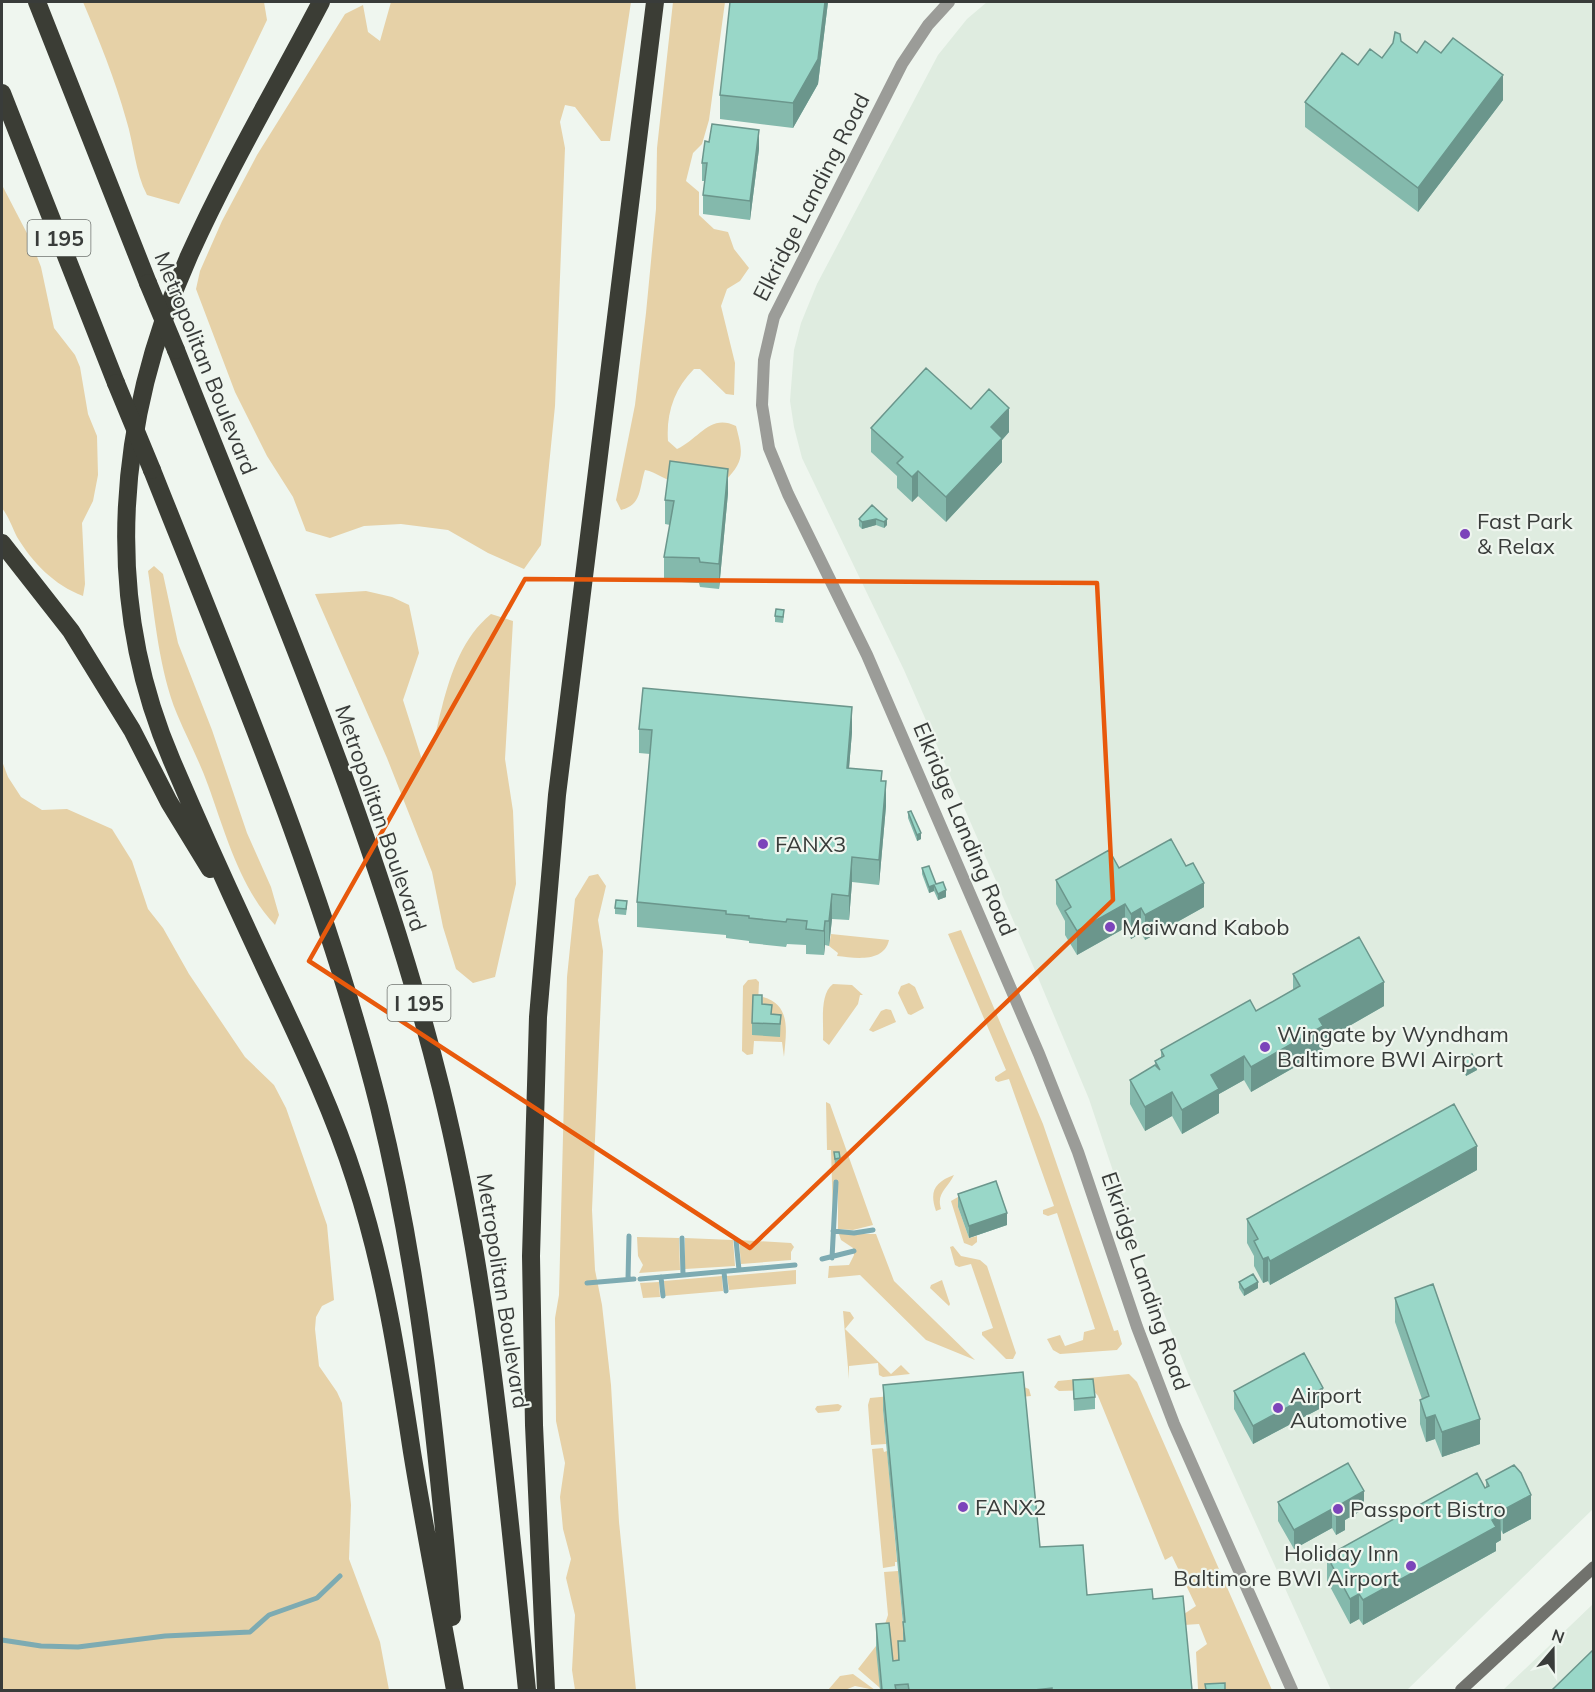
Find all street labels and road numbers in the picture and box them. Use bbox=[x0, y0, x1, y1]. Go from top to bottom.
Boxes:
street label: Elkridge Landing Road bbox=[746, 89, 876, 305]
road number: I 195 bbox=[28, 220, 90, 256]
street label: Metropolitan Boulevard bbox=[148, 248, 264, 478]
street label: Metropolitan Boulevard bbox=[329, 701, 433, 935]
street label: Elkridge Landing Road bbox=[907, 718, 1023, 940]
road number: I 195 bbox=[388, 985, 450, 1021]
street label: Elkridge Landing Road bbox=[1095, 1168, 1197, 1394]
street label: Metropolitan Boulevard bbox=[471, 1171, 535, 1411]

